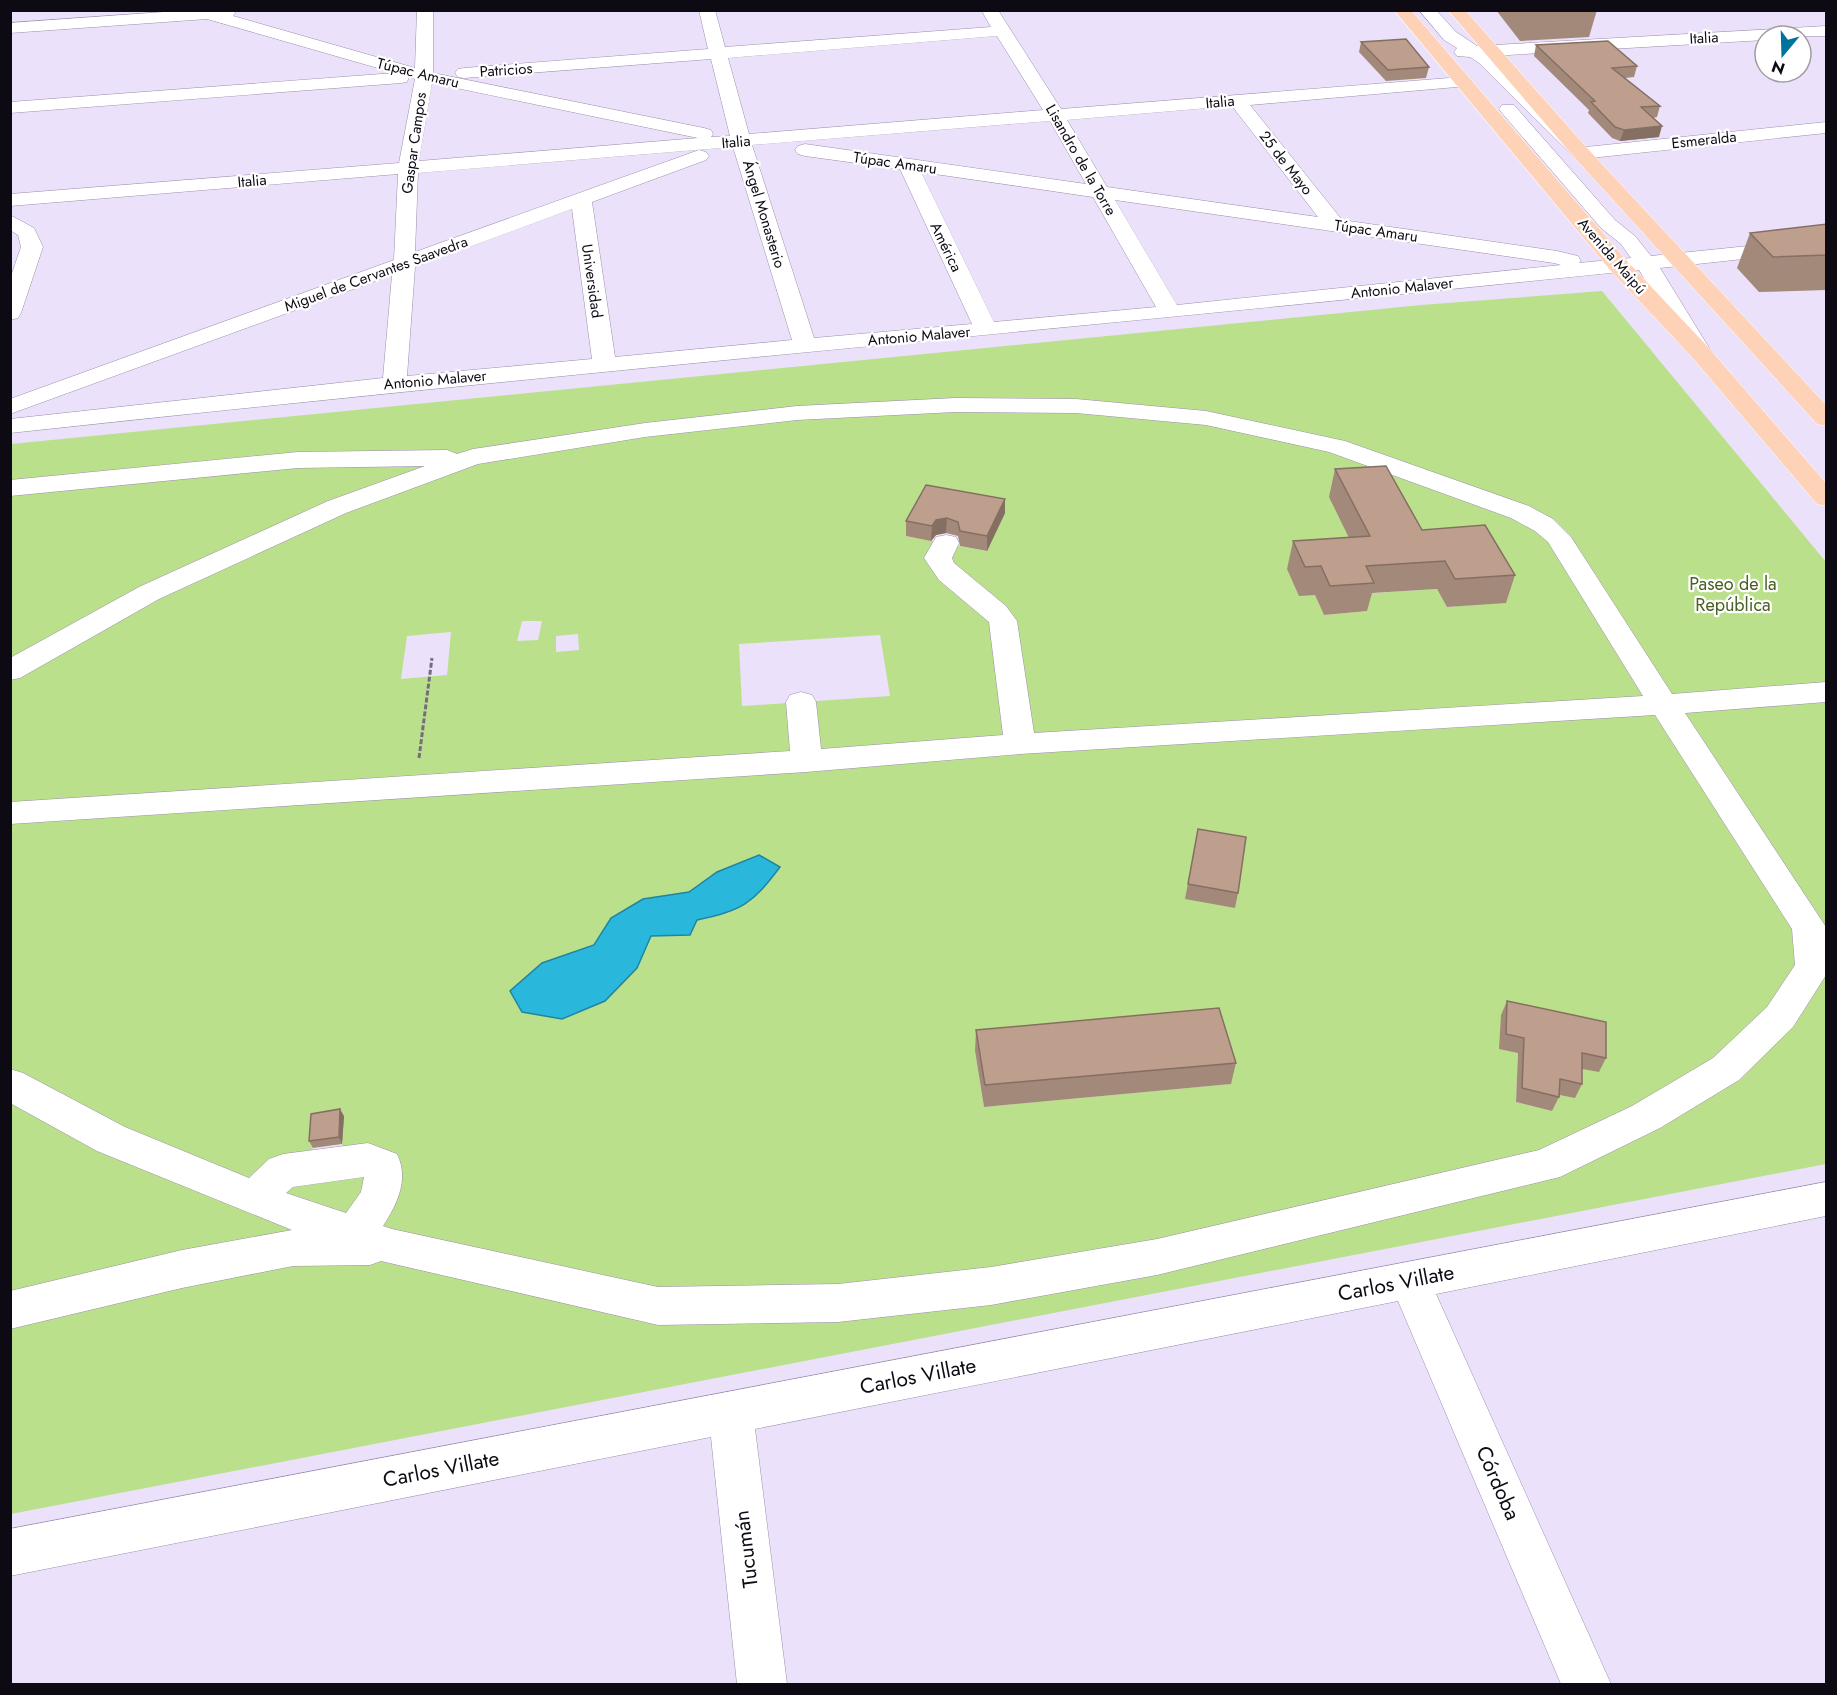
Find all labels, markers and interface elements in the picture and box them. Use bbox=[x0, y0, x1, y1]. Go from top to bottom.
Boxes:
north arrow bbox=[1753, 24, 1813, 84]
street label: Italia bbox=[1689, 26, 1719, 50]
street label: Túpac Amaru bbox=[375, 52, 461, 94]
text: N bbox=[1769, 55, 1788, 81]
street label: Patricios bbox=[479, 57, 533, 83]
street label: Italia bbox=[1205, 90, 1235, 114]
street label: Gaspar Campos bbox=[396, 91, 432, 195]
street label: Lisandro de la Torre bbox=[1040, 100, 1122, 220]
street label: 25 de Mayo bbox=[1254, 126, 1318, 200]
street label: Esmeralda bbox=[1670, 126, 1738, 154]
street label: Italia bbox=[721, 130, 751, 154]
street label: Túpac Amaru bbox=[852, 146, 938, 180]
street label: Ángel Monasterio bbox=[737, 157, 791, 271]
street label: Italia bbox=[237, 169, 267, 193]
street label: Avenida Maipú bbox=[1573, 213, 1651, 299]
street label: Túpac Amaru bbox=[1333, 214, 1419, 248]
street label: América bbox=[925, 218, 967, 276]
street label: Miguel de Cervantes Saavedra bbox=[281, 231, 471, 317]
street label: Universidad bbox=[576, 242, 608, 320]
street label: Antonio Malaver bbox=[1350, 272, 1455, 304]
street label: Antonio Malaver bbox=[867, 320, 972, 351]
street label: Antonio Malaver bbox=[383, 364, 488, 395]
park label: Paseo de la República bbox=[1689, 571, 1777, 618]
street label: Carlos Villate bbox=[1335, 1257, 1457, 1309]
street label: Carlos Villate bbox=[857, 1350, 979, 1402]
street label: Córdoba bbox=[1468, 1441, 1528, 1525]
street label: Carlos Villate bbox=[380, 1443, 502, 1495]
street label: Tucumán bbox=[726, 1509, 766, 1589]

